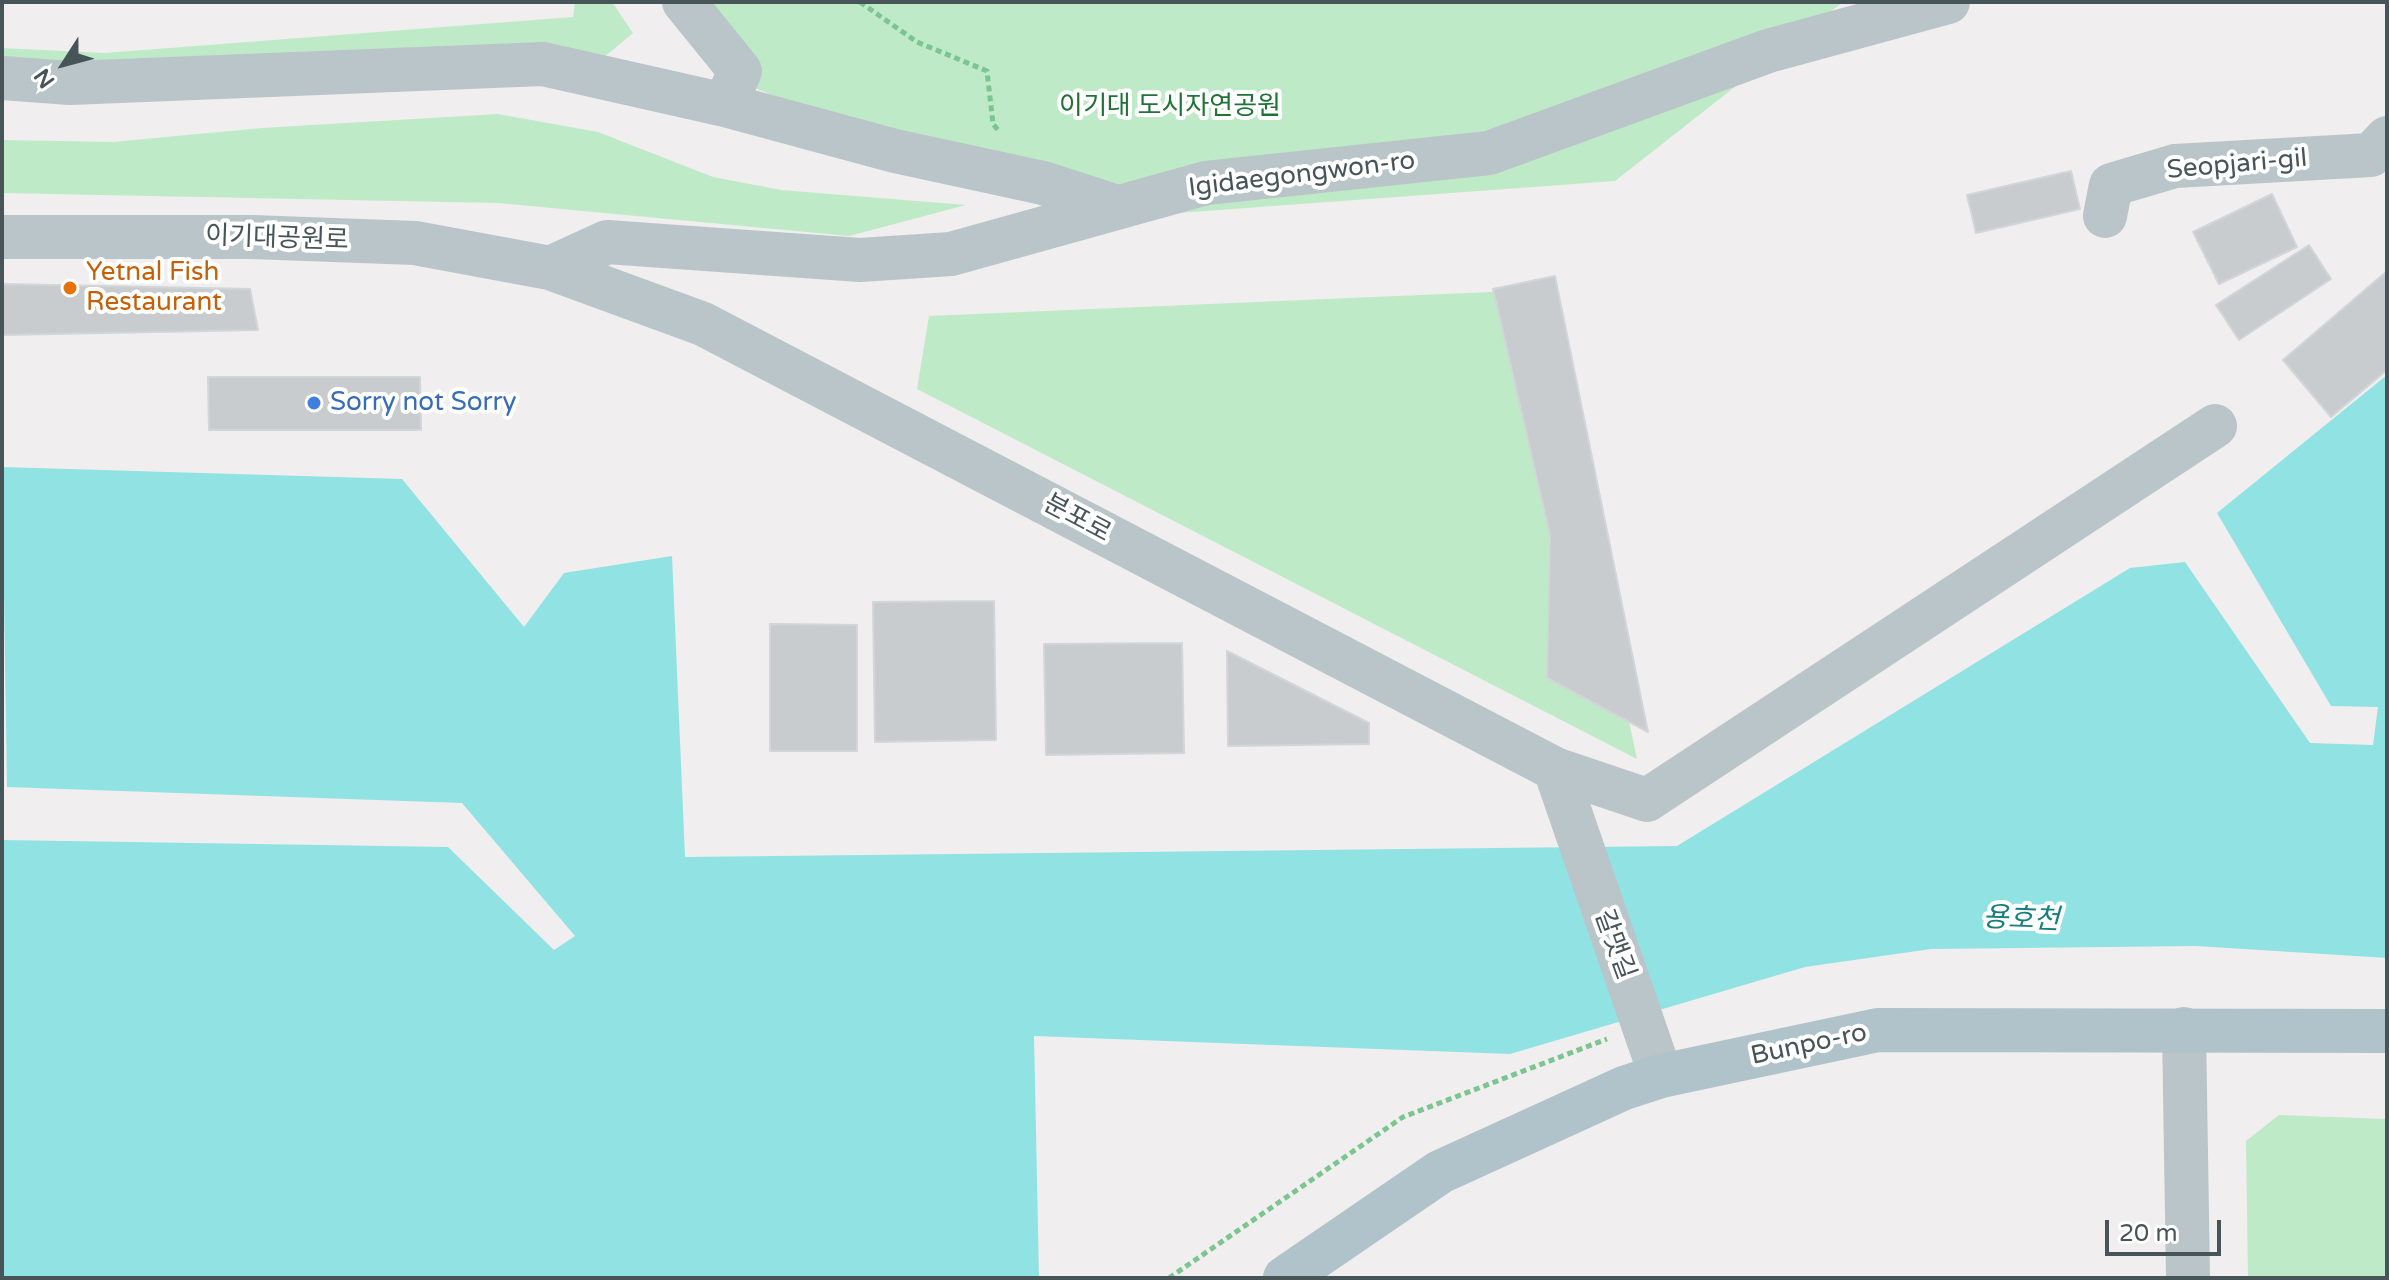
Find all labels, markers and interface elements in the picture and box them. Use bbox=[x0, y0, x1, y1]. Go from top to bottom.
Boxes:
north arrow bbox=[24, 24, 104, 104]
text: N bbox=[29, 63, 60, 93]
park label: 이기대 도시자연공원 bbox=[1059, 91, 1281, 123]
street label: Seopjari-gil bbox=[2166, 143, 2308, 187]
street label: Igidaegongwon-ro bbox=[1187, 146, 1417, 204]
street label: 이기대공원로 bbox=[205, 221, 349, 257]
place label: Yetnal Fish Restaurant bbox=[86, 257, 222, 318]
marker: Yetnal Fish Restaurant bbox=[61, 279, 79, 297]
place label: Sorry not Sorry bbox=[330, 387, 516, 419]
marker: Sorry not Sorry bbox=[305, 394, 323, 412]
street label: 분포로 bbox=[1038, 488, 1116, 550]
water label: 용호천 bbox=[1982, 902, 2060, 938]
street label: 갈맷길 bbox=[1587, 906, 1641, 984]
street label: Bunpo-ro bbox=[1748, 1018, 1870, 1072]
scale bar bbox=[2109, 1204, 2225, 1254]
text: 20 m bbox=[2119, 1219, 2177, 1248]

